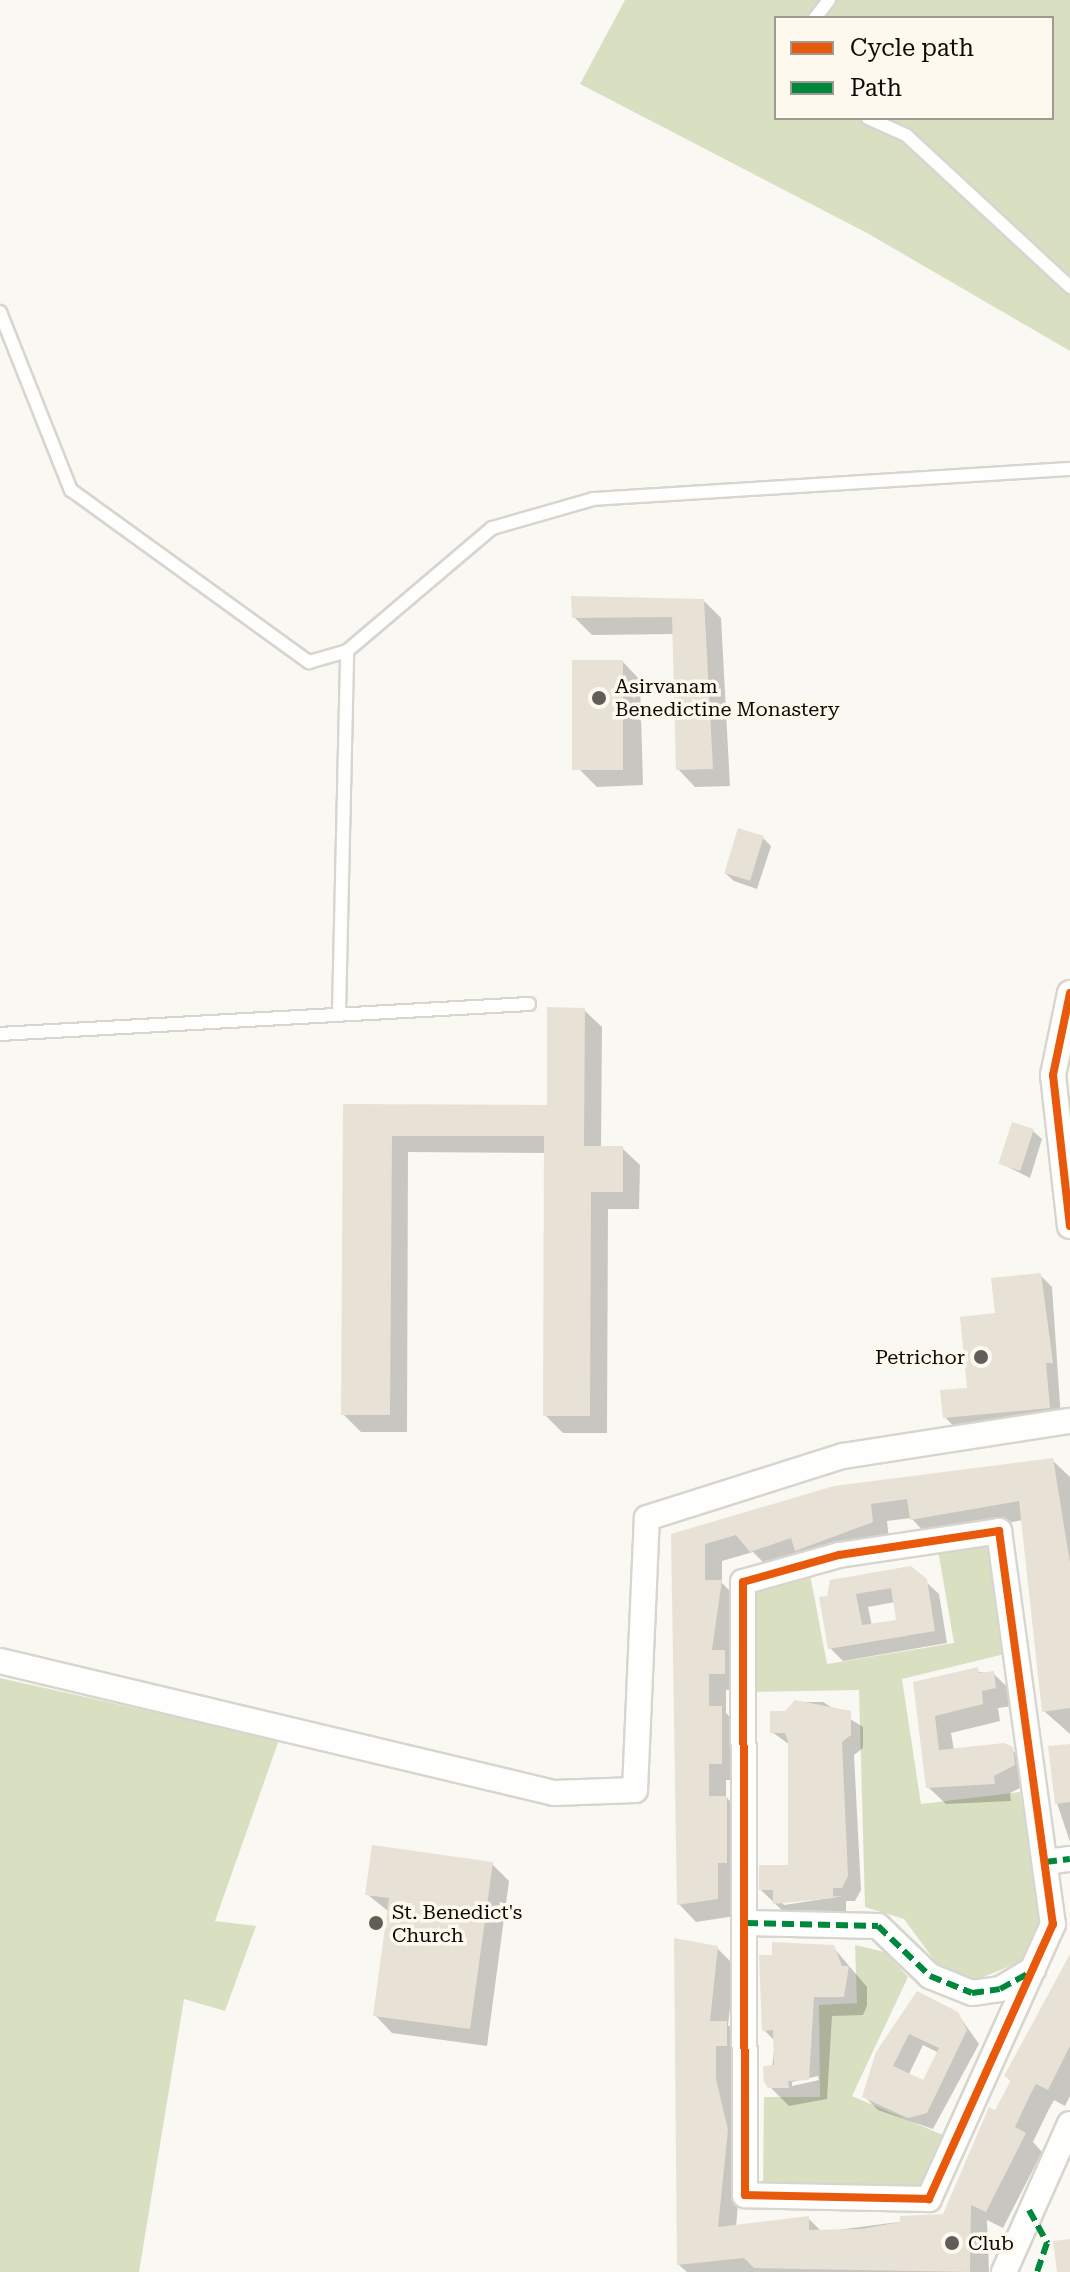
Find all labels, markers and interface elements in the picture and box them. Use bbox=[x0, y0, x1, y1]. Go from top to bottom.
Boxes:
legend bbox=[774, 16, 1054, 120]
text: Cycle path bbox=[850, 34, 974, 62]
text: Path bbox=[850, 74, 902, 102]
place label: Asirvanam Benedictine Monastery bbox=[615, 674, 840, 721]
marker: Asirvanam Benedictine Monastery bbox=[590, 689, 608, 707]
place label: Petrichor bbox=[875, 1345, 965, 1369]
marker: Petrichor bbox=[972, 1348, 990, 1366]
place label: St. Benedict's Church bbox=[392, 1900, 522, 1947]
marker: St. Benedict's Church bbox=[367, 1914, 385, 1932]
place label: Club bbox=[968, 2231, 1014, 2255]
marker: Club bbox=[943, 2234, 961, 2252]

